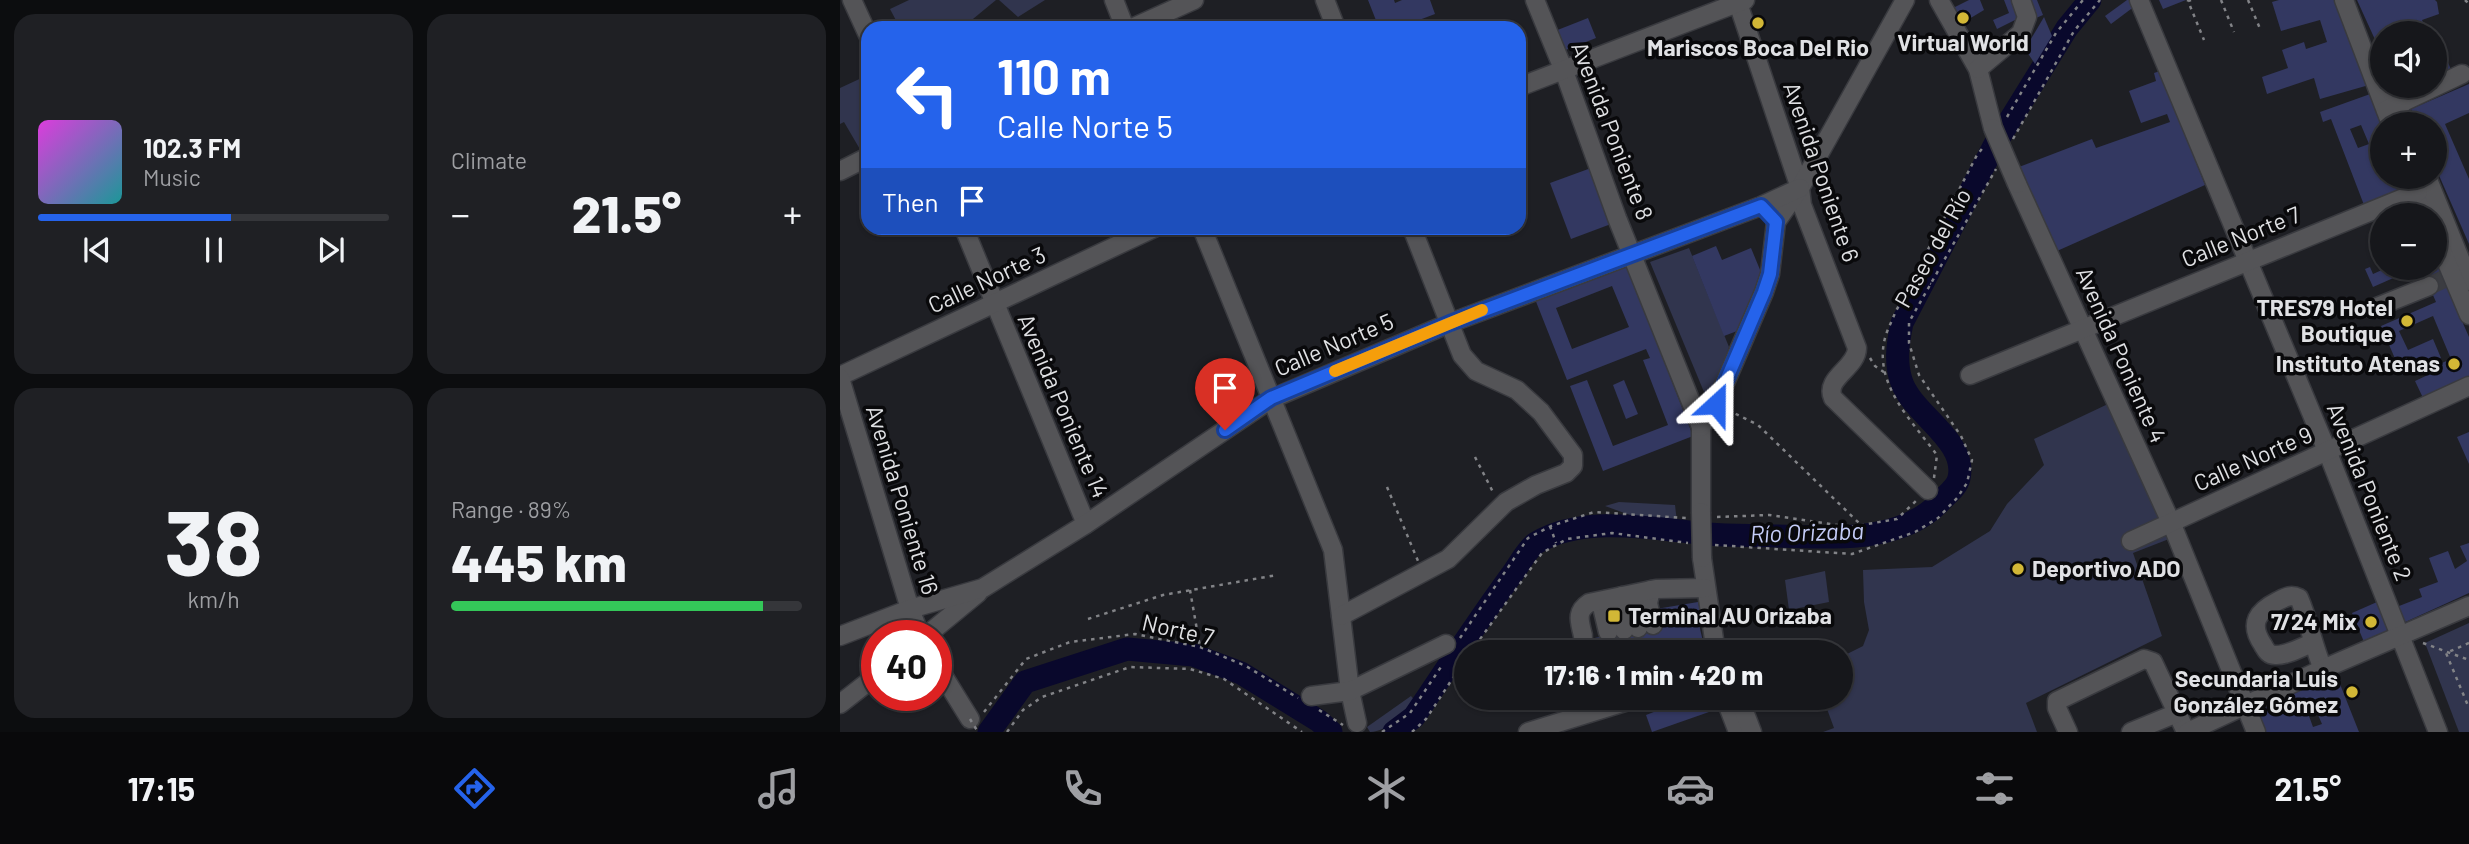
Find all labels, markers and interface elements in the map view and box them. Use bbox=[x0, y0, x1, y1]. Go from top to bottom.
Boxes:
marker: Virtual World bbox=[1955, 10, 1971, 26]
marker: Mariscos Boca Del Rio bbox=[1750, 15, 1766, 31]
map controls bbox=[2370, 21, 2447, 280]
button: sound bbox=[2370, 21, 2447, 98]
place label: Virtual World bbox=[1897, 28, 2029, 56]
place label: Mariscos Boca Del Rio bbox=[1647, 33, 1869, 61]
street label: Avenida Poniente 8 bbox=[1566, 37, 1660, 224]
text: 110 m bbox=[997, 46, 1111, 105]
icon: left bbox=[882, 49, 973, 140]
street label: Avenida Poniente 6 bbox=[1778, 78, 1866, 265]
text: Calle Norte 5 bbox=[997, 106, 1173, 144]
button: + bbox=[2370, 112, 2447, 189]
text: 102.3 FM bbox=[143, 132, 241, 163]
text: Climate bbox=[451, 146, 527, 174]
text: Music bbox=[143, 163, 201, 191]
text: 21.5° bbox=[572, 181, 681, 243]
icon: arrive bbox=[953, 182, 991, 220]
street label: Paseo del Río bbox=[1888, 183, 1976, 312]
text: Then bbox=[882, 186, 939, 217]
text: − bbox=[451, 190, 470, 236]
text: + bbox=[783, 190, 802, 236]
street label: Calle Norte 7 bbox=[2177, 200, 2304, 273]
button: − bbox=[2370, 203, 2447, 280]
icon: previous bbox=[78, 231, 116, 269]
icon: pause bbox=[195, 231, 233, 269]
icon: next bbox=[312, 231, 350, 269]
street label: Calle Norte 3 bbox=[923, 240, 1050, 319]
street label: Avenida Poniente 4 bbox=[2071, 262, 2173, 447]
place label: TRES79 Hotel Boutique bbox=[2256, 293, 2393, 347]
street label: Calle Norte 5 bbox=[1270, 306, 1397, 382]
street label: Avenida Poniente 14 bbox=[1012, 309, 1115, 502]
marker: TRES79 Hotel Boutique bbox=[2399, 313, 2415, 329]
place label: Instituto Atenas bbox=[2276, 349, 2440, 377]
marker: Instituto Atenas bbox=[2446, 356, 2462, 372]
pin bbox=[1195, 358, 1255, 430]
position arrow bbox=[1679, 367, 1753, 441]
icon: arrive bbox=[1206, 369, 1244, 407]
street label: Avenida Poniente 2 bbox=[2322, 399, 2418, 585]
street label: Avenida Poniente 16 bbox=[861, 402, 945, 598]
street label: Calle Norte 9 bbox=[2189, 420, 2316, 497]
text: 38 bbox=[164, 485, 263, 594]
text: Range · 89% bbox=[451, 495, 571, 523]
water label: Río Orizaba bbox=[1750, 515, 1864, 548]
text: 445 km bbox=[451, 530, 627, 592]
place label: Deportivo ADO bbox=[2032, 554, 2181, 582]
marker: Deportivo ADO bbox=[2010, 561, 2026, 577]
text: km/h bbox=[187, 585, 240, 613]
place label: Terminal AU Orizaba bbox=[1628, 601, 1832, 629]
street label: Norte 7 bbox=[1140, 607, 1217, 651]
place label: 7/24 Mix bbox=[2271, 607, 2357, 635]
marker: Terminal AU Orizaba bbox=[1606, 608, 1622, 624]
marker: 7/24 Mix bbox=[2363, 614, 2379, 630]
speed limit sign: 40 bbox=[861, 620, 952, 711]
text: 17:16 · 1 min · 420 m bbox=[1544, 659, 1763, 690]
place label: Secundaria Luis González Gómez bbox=[2174, 664, 2338, 718]
marker: Secundaria Luis González Gómez bbox=[2344, 684, 2360, 700]
icon: directions bbox=[450, 764, 499, 813]
icon: music bbox=[754, 764, 803, 813]
icon: phone bbox=[1058, 764, 1107, 813]
icon: climate bbox=[1362, 764, 1411, 813]
icon: car bbox=[1666, 764, 1715, 813]
icon: filters bbox=[1970, 764, 2019, 813]
text: 17:15 bbox=[128, 769, 195, 807]
text: 21.5° bbox=[2274, 769, 2341, 807]

